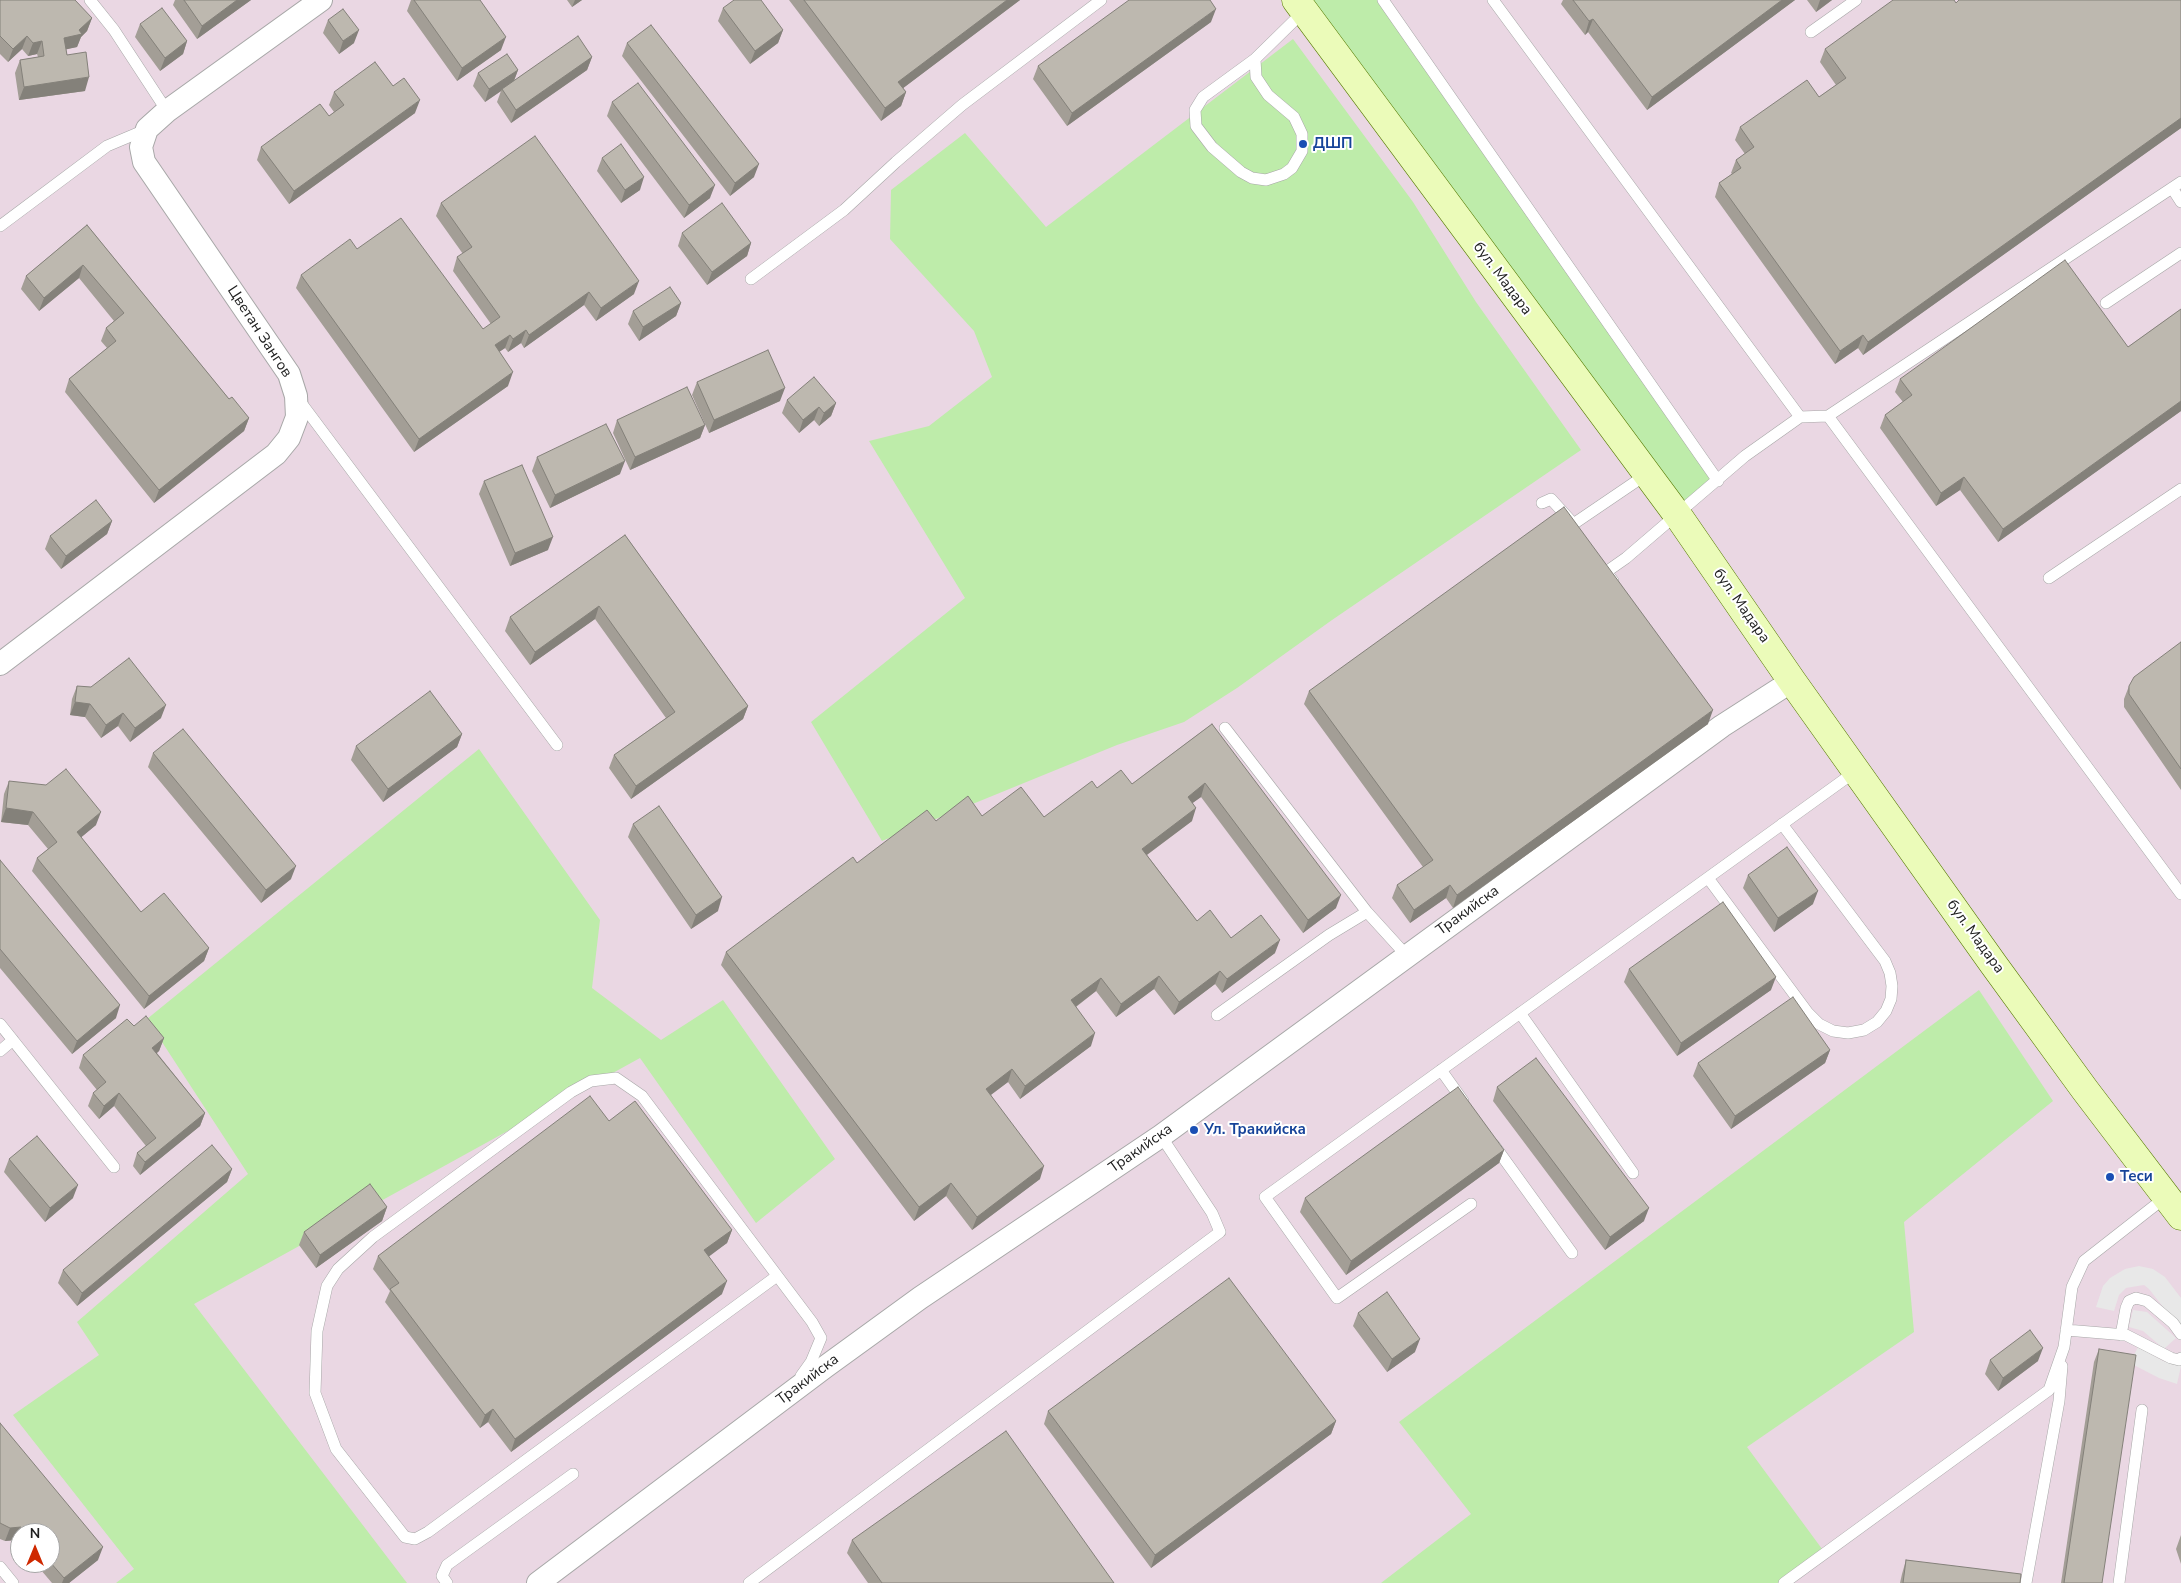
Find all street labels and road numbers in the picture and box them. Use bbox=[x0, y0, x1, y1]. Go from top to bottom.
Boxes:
street label: бул. Мадара bbox=[1469, 239, 1535, 319]
street label: Цветан Зангов bbox=[223, 283, 295, 381]
street label: бул. Мадара bbox=[1709, 565, 1773, 647]
street label: Тракийска bbox=[1433, 882, 1503, 940]
street label: бул. Мадара bbox=[1942, 897, 2008, 977]
street label: Тракийска bbox=[1106, 1121, 1176, 1177]
street label: Тракийска bbox=[773, 1351, 843, 1409]

